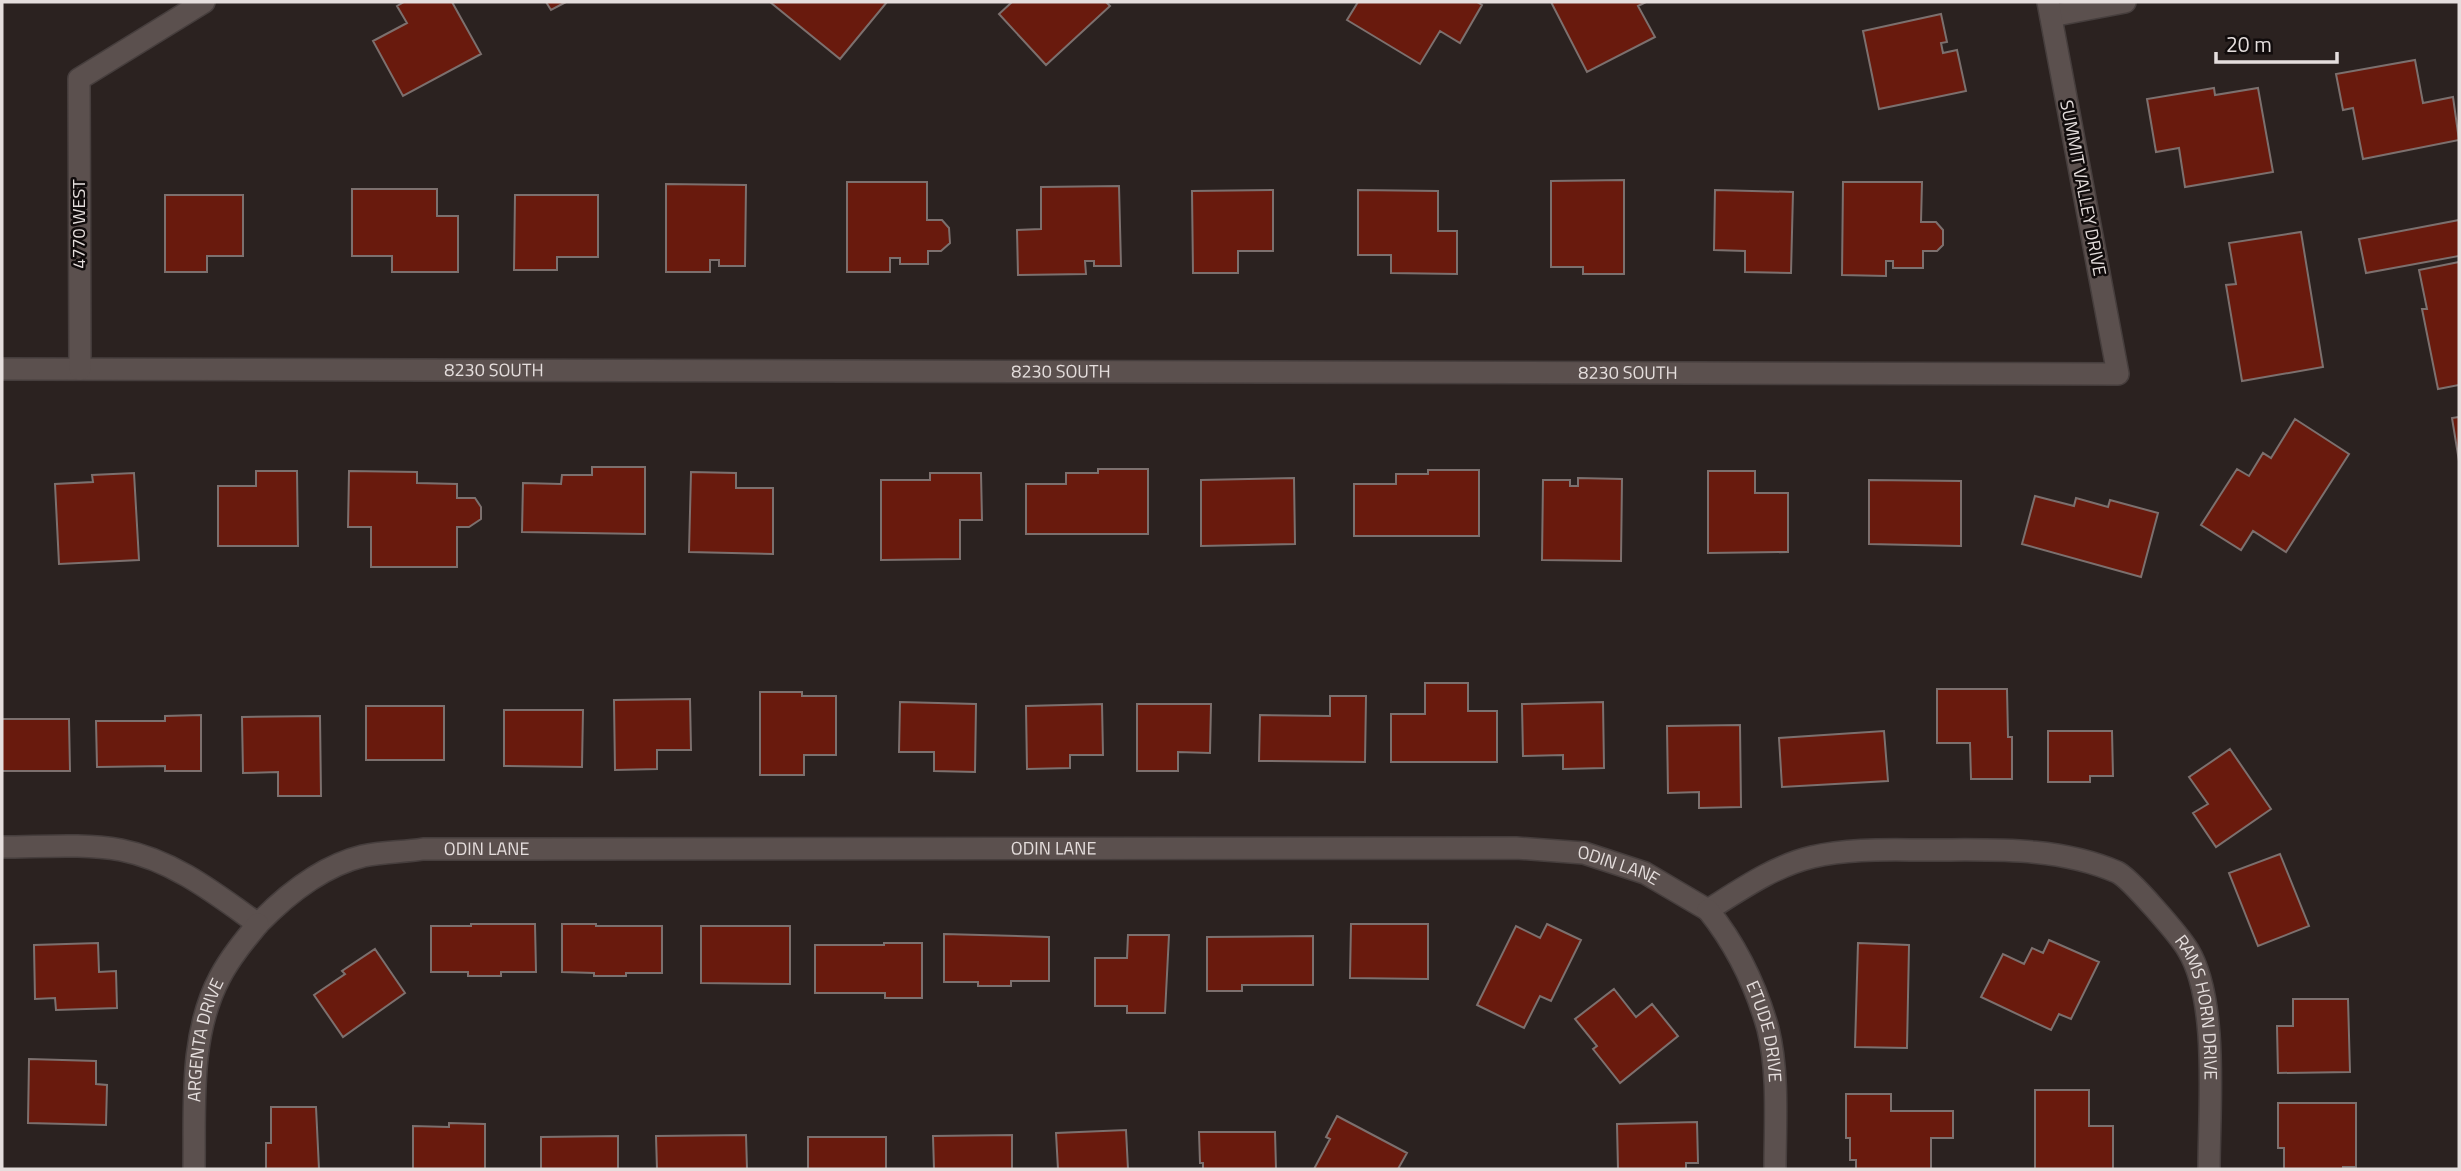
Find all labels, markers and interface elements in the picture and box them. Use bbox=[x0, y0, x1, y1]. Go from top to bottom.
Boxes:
scale bar bbox=[2216, 21, 2337, 65]
text: 20 m bbox=[2226, 28, 2272, 60]
street label: SUMMIT VALLEY DRIVE bbox=[2053, 98, 2114, 278]
street label: 4770 WEST bbox=[65, 179, 92, 269]
street label: 8230 SOUTH bbox=[444, 356, 544, 383]
street label: 8230 SOUTH bbox=[1011, 357, 1111, 385]
street label: 8230 SOUTH bbox=[1578, 359, 1678, 386]
street label: ODIN LANE bbox=[1011, 834, 1096, 861]
street label: ODIN LANE bbox=[444, 835, 529, 862]
street label: ODIN LANE bbox=[1577, 839, 1665, 892]
street label: RAMS HORN DRIVE bbox=[2168, 929, 2225, 1080]
street label: ARGENTA DRIVE bbox=[180, 973, 230, 1102]
street label: ETUDE DRIVE bbox=[1739, 976, 1789, 1083]

